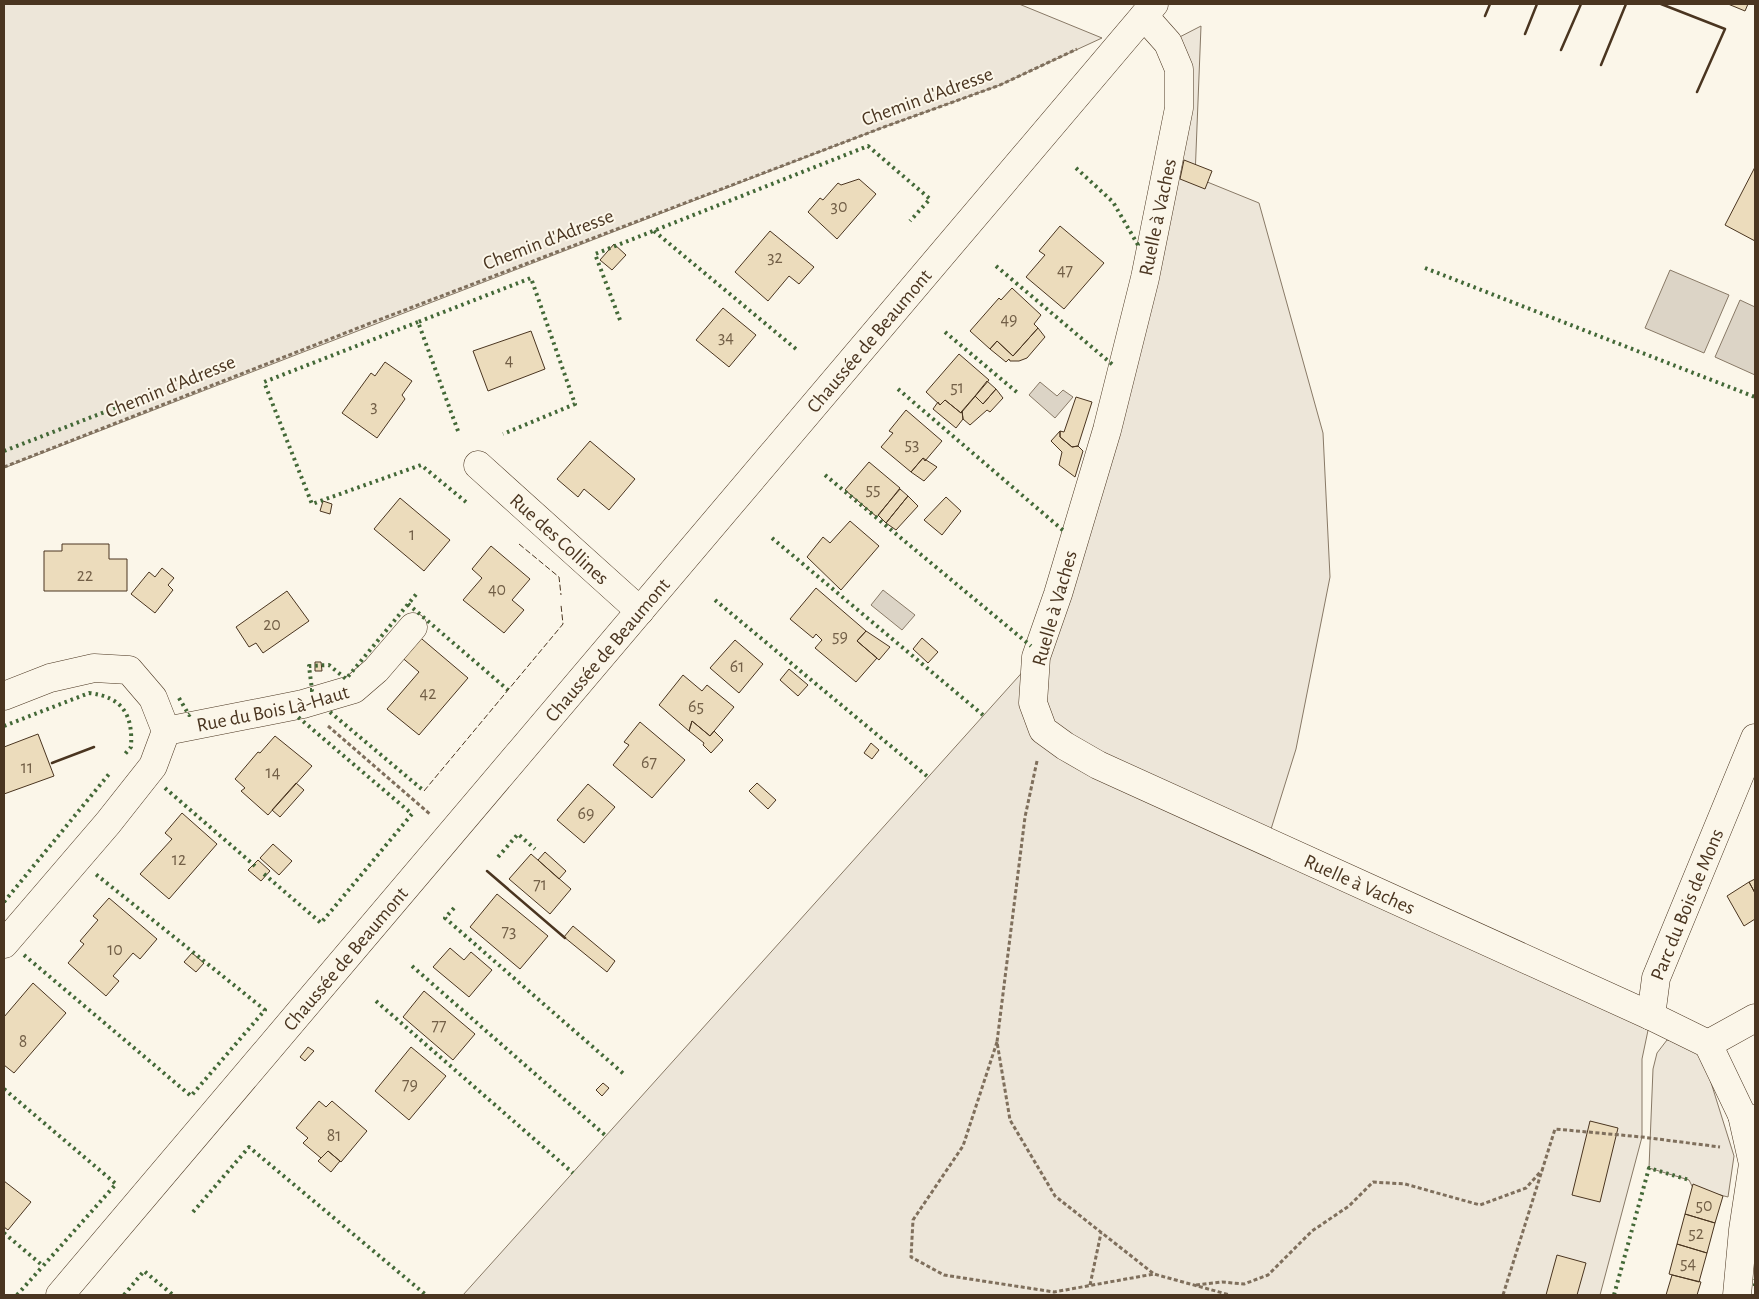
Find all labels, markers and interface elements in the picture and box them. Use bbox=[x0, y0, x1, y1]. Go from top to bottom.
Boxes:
street label: Chemin d'Adresse bbox=[859, 64, 996, 130]
street label: Ruelle à Vaches bbox=[1136, 157, 1180, 278]
house number: 30 bbox=[831, 198, 847, 216]
street label: Chemin d'Adresse bbox=[480, 206, 616, 274]
house number: 32 bbox=[767, 249, 783, 267]
house number: 47 bbox=[1057, 262, 1073, 280]
street label: Chaussée de Beaumont bbox=[803, 265, 936, 417]
house number: 49 bbox=[1000, 311, 1018, 329]
house number: 34 bbox=[718, 329, 734, 347]
street label: Chemin d'Adresse bbox=[103, 352, 238, 422]
house number: 4 bbox=[505, 352, 514, 370]
house number: 51 bbox=[950, 379, 964, 397]
house number: 3 bbox=[370, 398, 378, 416]
house number: 53 bbox=[905, 436, 919, 454]
house number: 55 bbox=[865, 481, 881, 499]
street label: Rue des Collines bbox=[506, 490, 612, 589]
house number: 1 bbox=[409, 526, 415, 544]
street label: Ruelle à Vaches bbox=[1029, 548, 1081, 668]
house number: 22 bbox=[77, 567, 93, 585]
street label: Chaussée de Beaumont bbox=[542, 574, 674, 726]
house number: 40 bbox=[488, 581, 506, 599]
house number: 20 bbox=[263, 616, 281, 634]
house number: 59 bbox=[832, 628, 848, 646]
house number: 61 bbox=[730, 658, 744, 676]
street label: Rue du Bois Là-Haut bbox=[195, 682, 352, 736]
house number: 42 bbox=[420, 685, 436, 703]
house number: 65 bbox=[688, 698, 704, 716]
house number: 67 bbox=[641, 754, 657, 772]
house number: 11 bbox=[21, 759, 33, 777]
house number: 14 bbox=[266, 764, 281, 782]
house number: 69 bbox=[578, 805, 594, 823]
street label: Parc du Bois de Mons bbox=[1647, 826, 1727, 983]
house number: 12 bbox=[172, 851, 186, 869]
street label: Ruelle à Vaches bbox=[1301, 851, 1418, 919]
house number: 71 bbox=[533, 876, 547, 894]
street label: Chaussée de Beaumont bbox=[280, 883, 412, 1035]
house number: 73 bbox=[502, 923, 516, 941]
house number: 10 bbox=[107, 941, 123, 959]
house number: 77 bbox=[431, 1017, 447, 1035]
house number: 8 bbox=[19, 1033, 27, 1051]
house number: 79 bbox=[402, 1076, 418, 1094]
house number: 81 bbox=[327, 1127, 341, 1145]
house number: 50 bbox=[1695, 1197, 1713, 1215]
house number: 52 bbox=[1688, 1225, 1704, 1243]
house number: 54 bbox=[1680, 1255, 1696, 1273]

